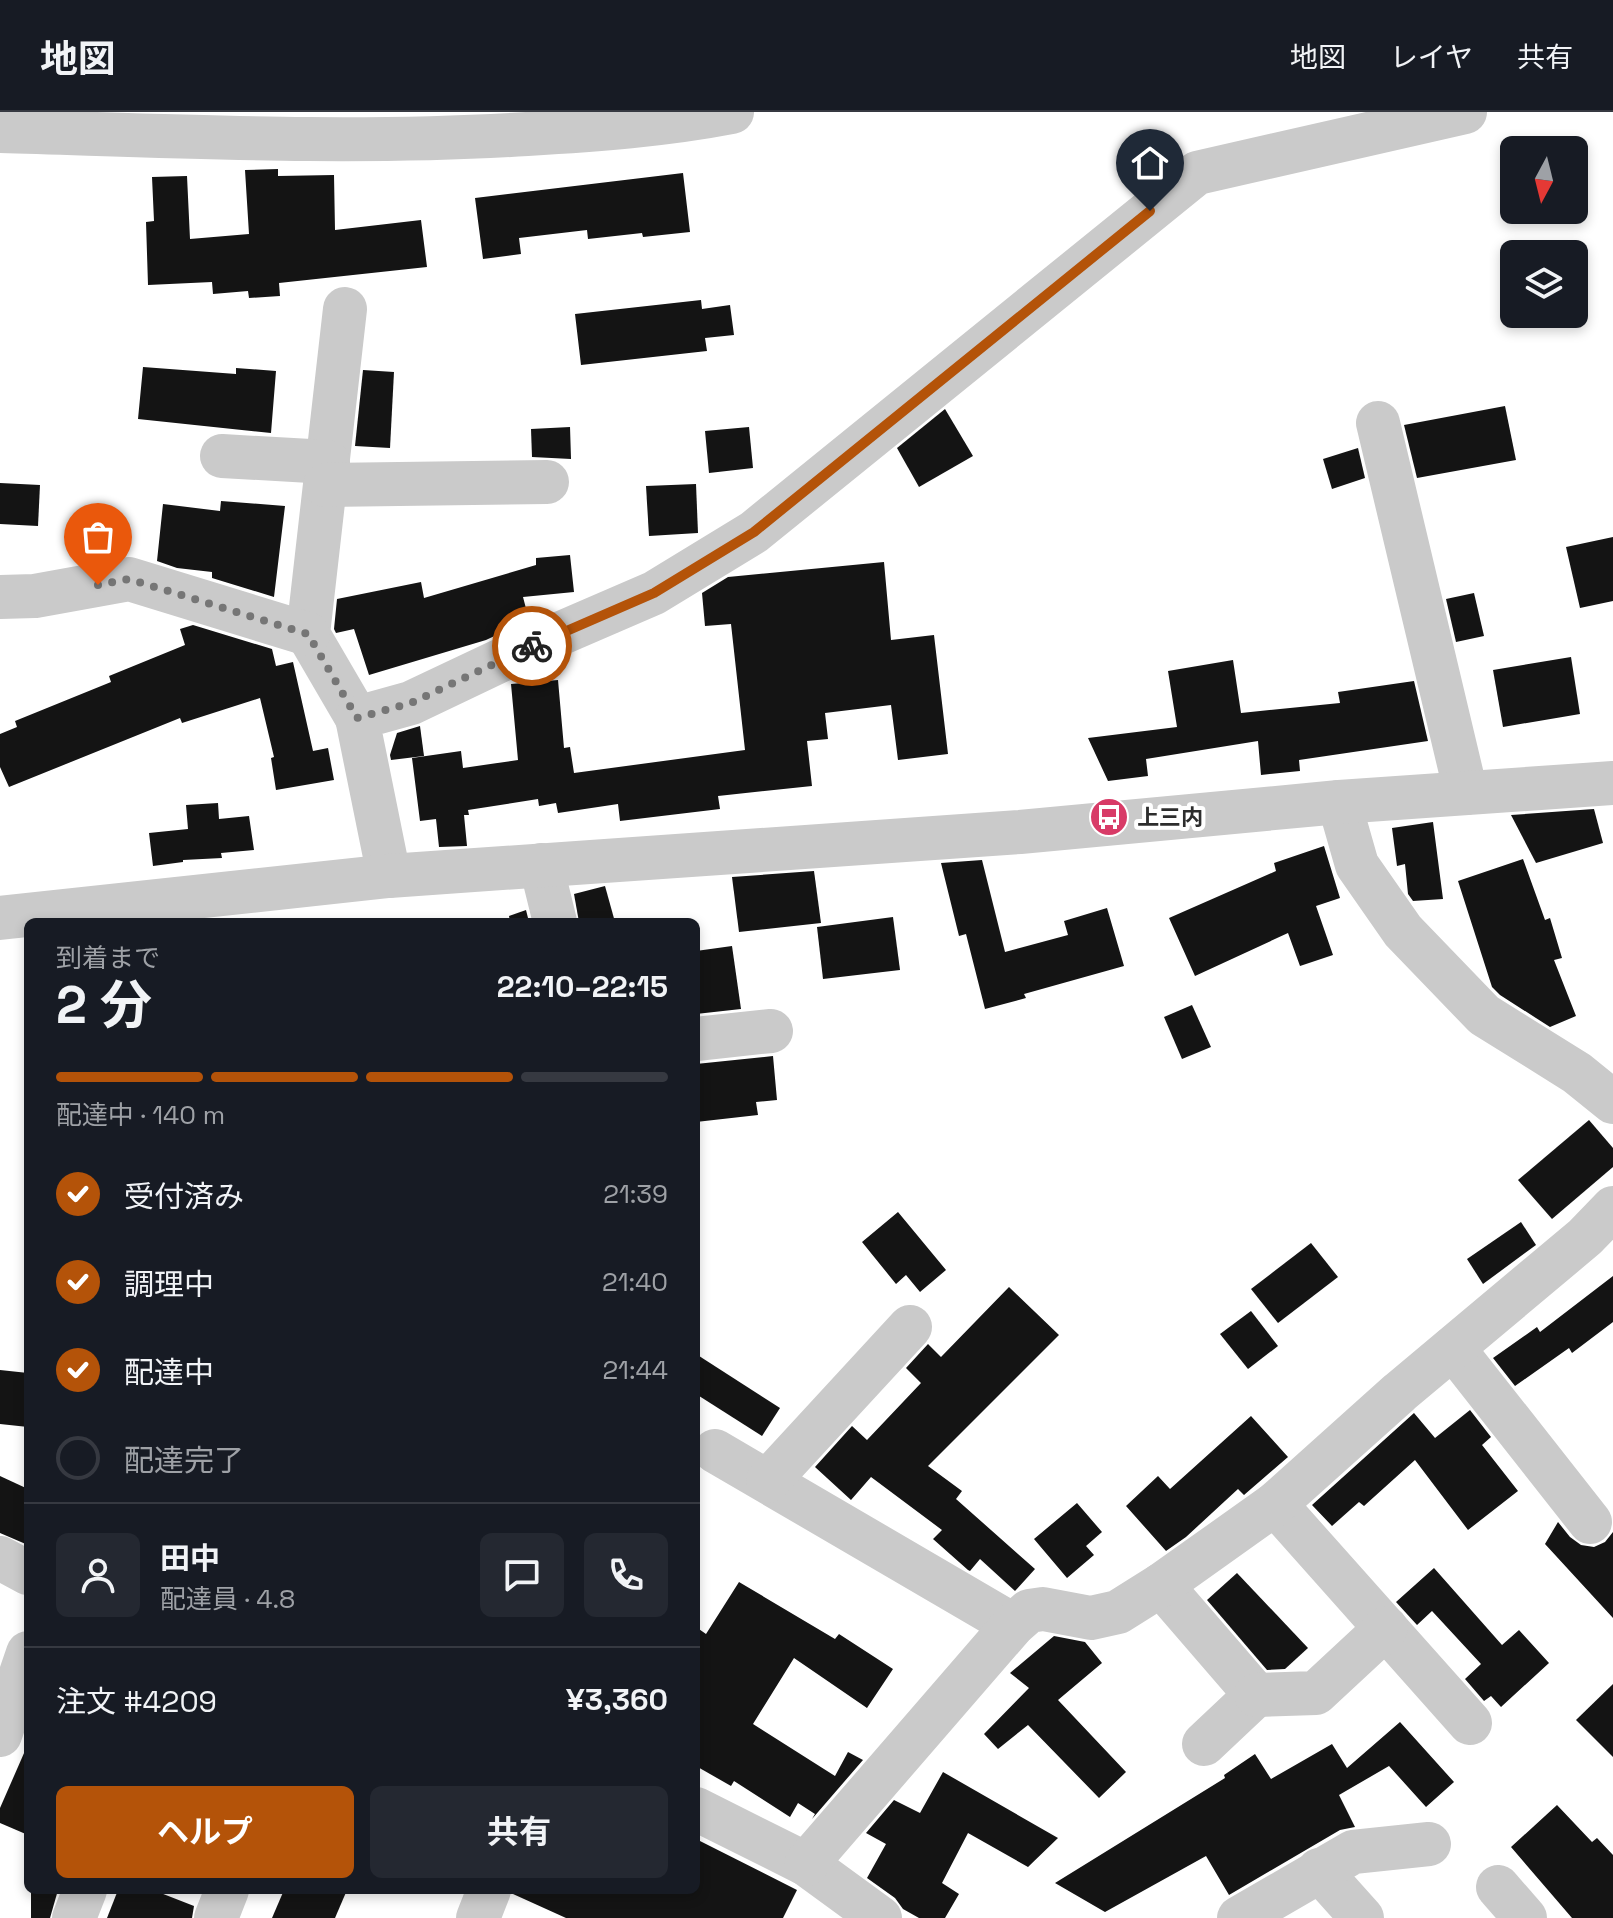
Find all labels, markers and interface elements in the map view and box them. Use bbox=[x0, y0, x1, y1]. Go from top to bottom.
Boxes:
text: 地図 bbox=[40, 35, 116, 83]
text: 地図 bbox=[1290, 39, 1346, 75]
text: レイヤ bbox=[1390, 39, 1473, 75]
text: 共有 bbox=[1517, 39, 1573, 75]
pin bbox=[1116, 129, 1184, 211]
north arrow bbox=[1500, 136, 1588, 224]
map controls bbox=[1500, 136, 1588, 328]
icon: home bbox=[1128, 141, 1172, 185]
button: layers bbox=[1500, 240, 1588, 328]
pin bbox=[64, 503, 132, 585]
icon: bag bbox=[76, 515, 120, 559]
courier bbox=[492, 606, 572, 686]
icon: bike bbox=[510, 624, 554, 668]
bus stop icon: 上三内 bbox=[1088, 796, 1130, 838]
place label: 上三内 bbox=[1137, 803, 1203, 831]
text: 到着まで bbox=[56, 941, 160, 975]
text: 22:10–22:15 bbox=[497, 967, 668, 1006]
text: 2 分 bbox=[56, 972, 152, 1038]
text: 配達中 · 140 m bbox=[56, 1098, 225, 1132]
icon: check bbox=[56, 1172, 100, 1216]
text: 受付済み bbox=[124, 1177, 244, 1216]
text: 21:39 bbox=[603, 1177, 668, 1211]
icon: check bbox=[56, 1260, 100, 1304]
text: 調理中 bbox=[124, 1265, 214, 1304]
text: 21:40 bbox=[602, 1265, 668, 1299]
icon: check bbox=[56, 1348, 100, 1392]
text: 配達中 bbox=[124, 1353, 214, 1392]
text: 21:44 bbox=[602, 1353, 668, 1387]
text: 配達完了 bbox=[124, 1441, 244, 1480]
button: person bbox=[56, 1533, 140, 1617]
button: chat bbox=[480, 1533, 564, 1617]
button: phone bbox=[584, 1533, 668, 1617]
text: 田中 bbox=[160, 1539, 220, 1578]
text: 配達員 · 4.8 bbox=[160, 1582, 295, 1616]
text: ¥3,360 bbox=[566, 1680, 668, 1719]
text: 注文 #4209 bbox=[56, 1682, 217, 1721]
button: ヘルプ bbox=[56, 1786, 354, 1878]
button: 共有 bbox=[370, 1786, 668, 1878]

